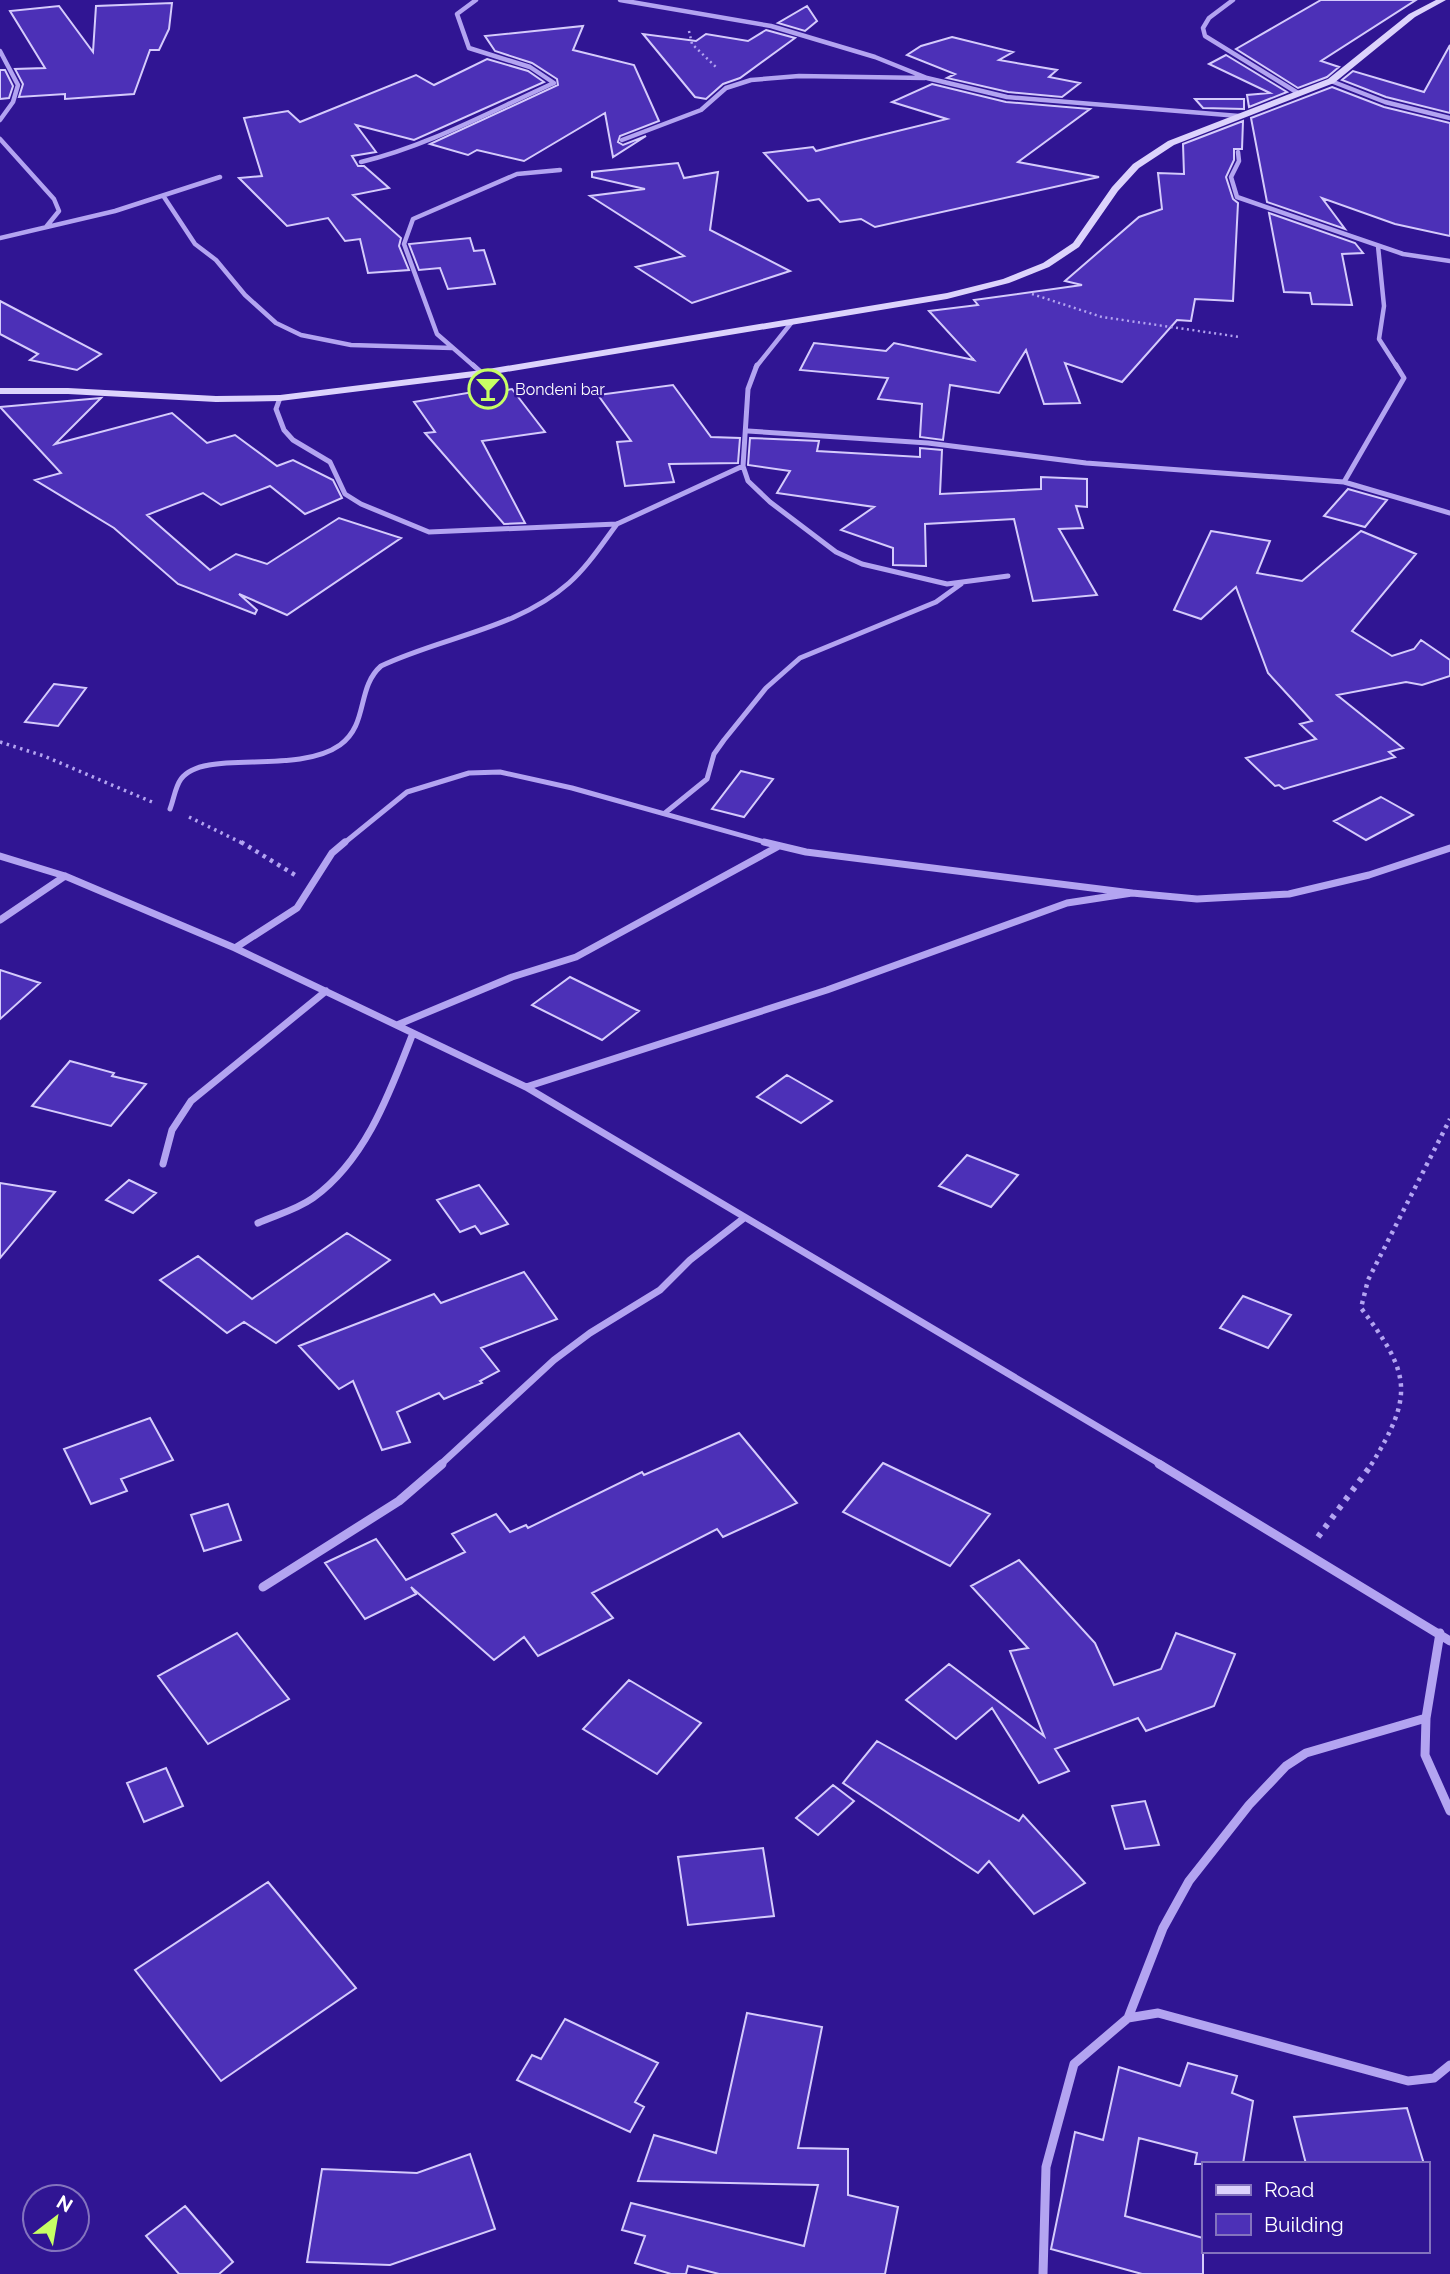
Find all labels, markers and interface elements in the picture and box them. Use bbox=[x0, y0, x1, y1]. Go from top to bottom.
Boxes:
bar icon: Bondeni bar bbox=[467, 368, 509, 410]
place label: Bondeni bar bbox=[515, 380, 605, 399]
legend bbox=[1202, 2162, 1429, 2253]
text: Road bbox=[1264, 2177, 1314, 2202]
north arrow bbox=[21, 2183, 91, 2253]
text: N bbox=[53, 2190, 77, 2217]
text: Building bbox=[1264, 2212, 1344, 2237]

